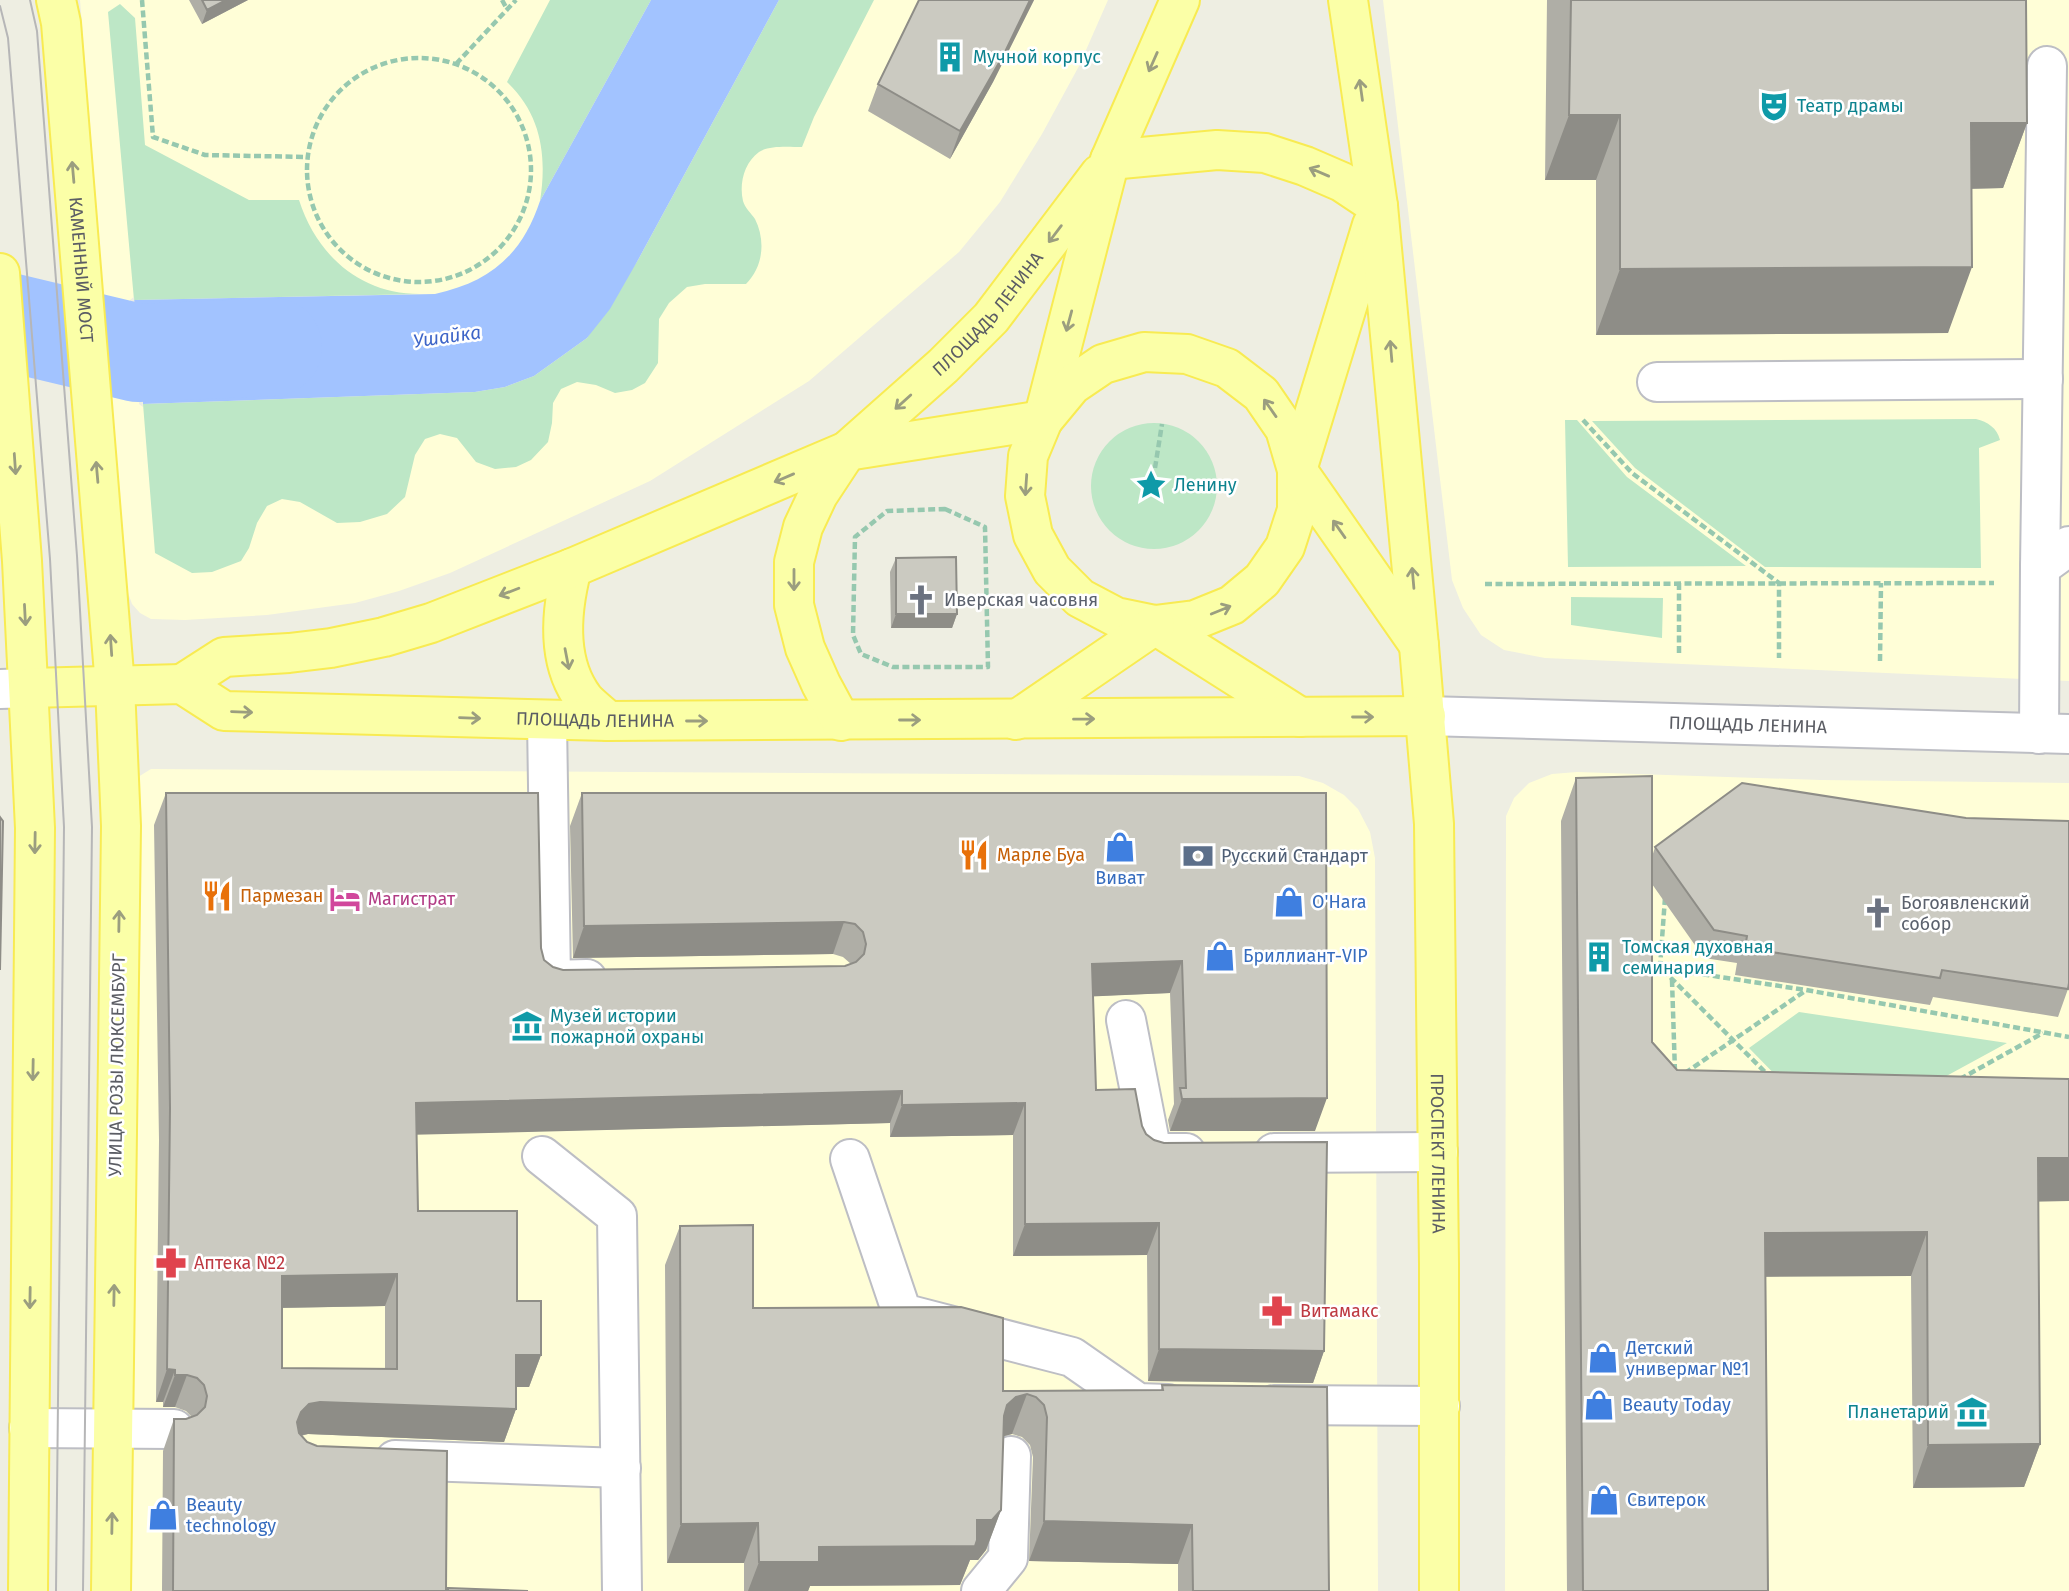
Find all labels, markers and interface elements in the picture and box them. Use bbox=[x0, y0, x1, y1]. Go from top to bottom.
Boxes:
building icon: Мучной корпус bbox=[933, 40, 967, 74]
place label: Мучной корпус bbox=[973, 46, 1101, 68]
one-way arrow bbox=[1146, 51, 1159, 73]
one-way arrow bbox=[1354, 79, 1367, 102]
theatre icon: Театр драмы bbox=[1757, 89, 1791, 123]
place label: Театр драмы bbox=[1797, 95, 1904, 117]
one-way arrow bbox=[66, 162, 79, 184]
one-way arrow bbox=[1308, 165, 1330, 178]
street label: КАМЕННЫЙ МОСТ bbox=[64, 196, 98, 344]
one-way arrow bbox=[1048, 224, 1062, 243]
street label: ПЛОЩАДЬ ЛЕНИНА bbox=[928, 247, 1048, 381]
one-way arrow bbox=[1062, 309, 1075, 331]
water label: Ушайка bbox=[412, 320, 482, 353]
one-way arrow bbox=[1385, 340, 1398, 363]
one-way arrow bbox=[894, 394, 912, 410]
one-way arrow bbox=[1263, 399, 1277, 418]
one-way arrow bbox=[9, 452, 22, 474]
one-way arrow bbox=[90, 462, 103, 484]
place icon: Ленину bbox=[1134, 468, 1168, 502]
one-way arrow bbox=[774, 472, 796, 485]
one-way arrow bbox=[1019, 473, 1032, 496]
place label: Ленину bbox=[1174, 474, 1237, 496]
one-way arrow bbox=[1332, 520, 1346, 539]
one-way arrow bbox=[1406, 567, 1419, 589]
one-way arrow bbox=[787, 568, 801, 591]
church icon: Иверская часовня bbox=[904, 583, 938, 617]
one-way arrow bbox=[498, 587, 520, 600]
place label: Иверская часовня bbox=[944, 589, 1098, 611]
one-way arrow bbox=[1209, 602, 1231, 615]
one-way arrow bbox=[19, 604, 32, 627]
one-way arrow bbox=[104, 634, 117, 656]
one-way arrow bbox=[561, 647, 574, 670]
one-way arrow bbox=[231, 705, 254, 718]
street label: ПЛОЩАДЬ ЛЕНИНА bbox=[516, 708, 675, 732]
one-way arrow bbox=[1351, 710, 1374, 723]
one-way arrow bbox=[458, 712, 481, 725]
one-way arrow bbox=[1072, 712, 1095, 726]
street label: ПЛОЩАДЬ ЛЕНИНА bbox=[1668, 712, 1828, 738]
one-way arrow bbox=[898, 713, 921, 727]
one-way arrow bbox=[686, 714, 709, 728]
shop icon: Виват bbox=[1103, 830, 1137, 864]
one-way arrow bbox=[28, 831, 42, 854]
restaurant icon: Марле Буа bbox=[957, 838, 991, 872]
bank icon: Русский Стандарт bbox=[1181, 839, 1215, 873]
place label: Марле Буа bbox=[997, 844, 1085, 866]
place label: Русский Стандарт bbox=[1221, 845, 1369, 867]
place label: Виват bbox=[1095, 867, 1146, 889]
restaurant icon: Пармезан bbox=[200, 879, 234, 913]
hotel icon: Магистрат bbox=[328, 882, 362, 916]
place label: Пармезан bbox=[240, 885, 323, 907]
shop icon: O'Hara bbox=[1272, 885, 1306, 919]
place label: Магистрат bbox=[368, 888, 456, 910]
place label: O'Hara bbox=[1312, 891, 1367, 913]
place label: Богоявленский собор bbox=[1901, 892, 2030, 935]
church icon: Богоявленский собор bbox=[1861, 896, 1895, 930]
one-way arrow bbox=[112, 910, 126, 933]
place label: Томская духовная семинария bbox=[1622, 936, 1774, 979]
shop icon: Бриллиант-VIP bbox=[1203, 939, 1237, 973]
building icon: Томская духовная семинария bbox=[1582, 940, 1616, 974]
place label: Бриллиант-VIP bbox=[1243, 945, 1368, 967]
street label: УЛИЦА РОЗЫ ЛЮКСЕМБУРГ bbox=[104, 953, 130, 1177]
place label: Музей истории пожарной охраны bbox=[550, 1005, 704, 1048]
museum icon: Музей истории пожарной охраны bbox=[510, 1009, 544, 1043]
one-way arrow bbox=[26, 1058, 40, 1081]
street label: ПРОСПЕКТ ЛЕНИНА bbox=[1426, 1073, 1450, 1234]
pharmacy icon: Аптека №2 bbox=[154, 1246, 188, 1280]
place label: Аптека №2 bbox=[194, 1252, 285, 1274]
one-way arrow bbox=[108, 1284, 121, 1307]
one-way arrow bbox=[24, 1286, 37, 1309]
pharmacy icon: Витамакс bbox=[1260, 1294, 1294, 1328]
place label: Витамакс bbox=[1300, 1300, 1379, 1322]
place label: Детский универмаг №1 bbox=[1625, 1337, 1749, 1380]
shop icon: Детский универмаг №1 bbox=[1586, 1341, 1620, 1375]
shop icon: Beauty Today bbox=[1582, 1388, 1616, 1422]
place label: Beauty Today bbox=[1622, 1394, 1731, 1416]
museum icon: Планетарий bbox=[1955, 1395, 1989, 1429]
place label: Планетарий bbox=[1847, 1401, 1949, 1423]
shop icon: Свитерок bbox=[1587, 1483, 1621, 1517]
place label: Свитерок bbox=[1627, 1489, 1706, 1511]
place label: Beauty technology bbox=[186, 1494, 276, 1537]
shop icon: Beauty technology bbox=[146, 1498, 180, 1532]
one-way arrow bbox=[105, 1512, 119, 1535]

